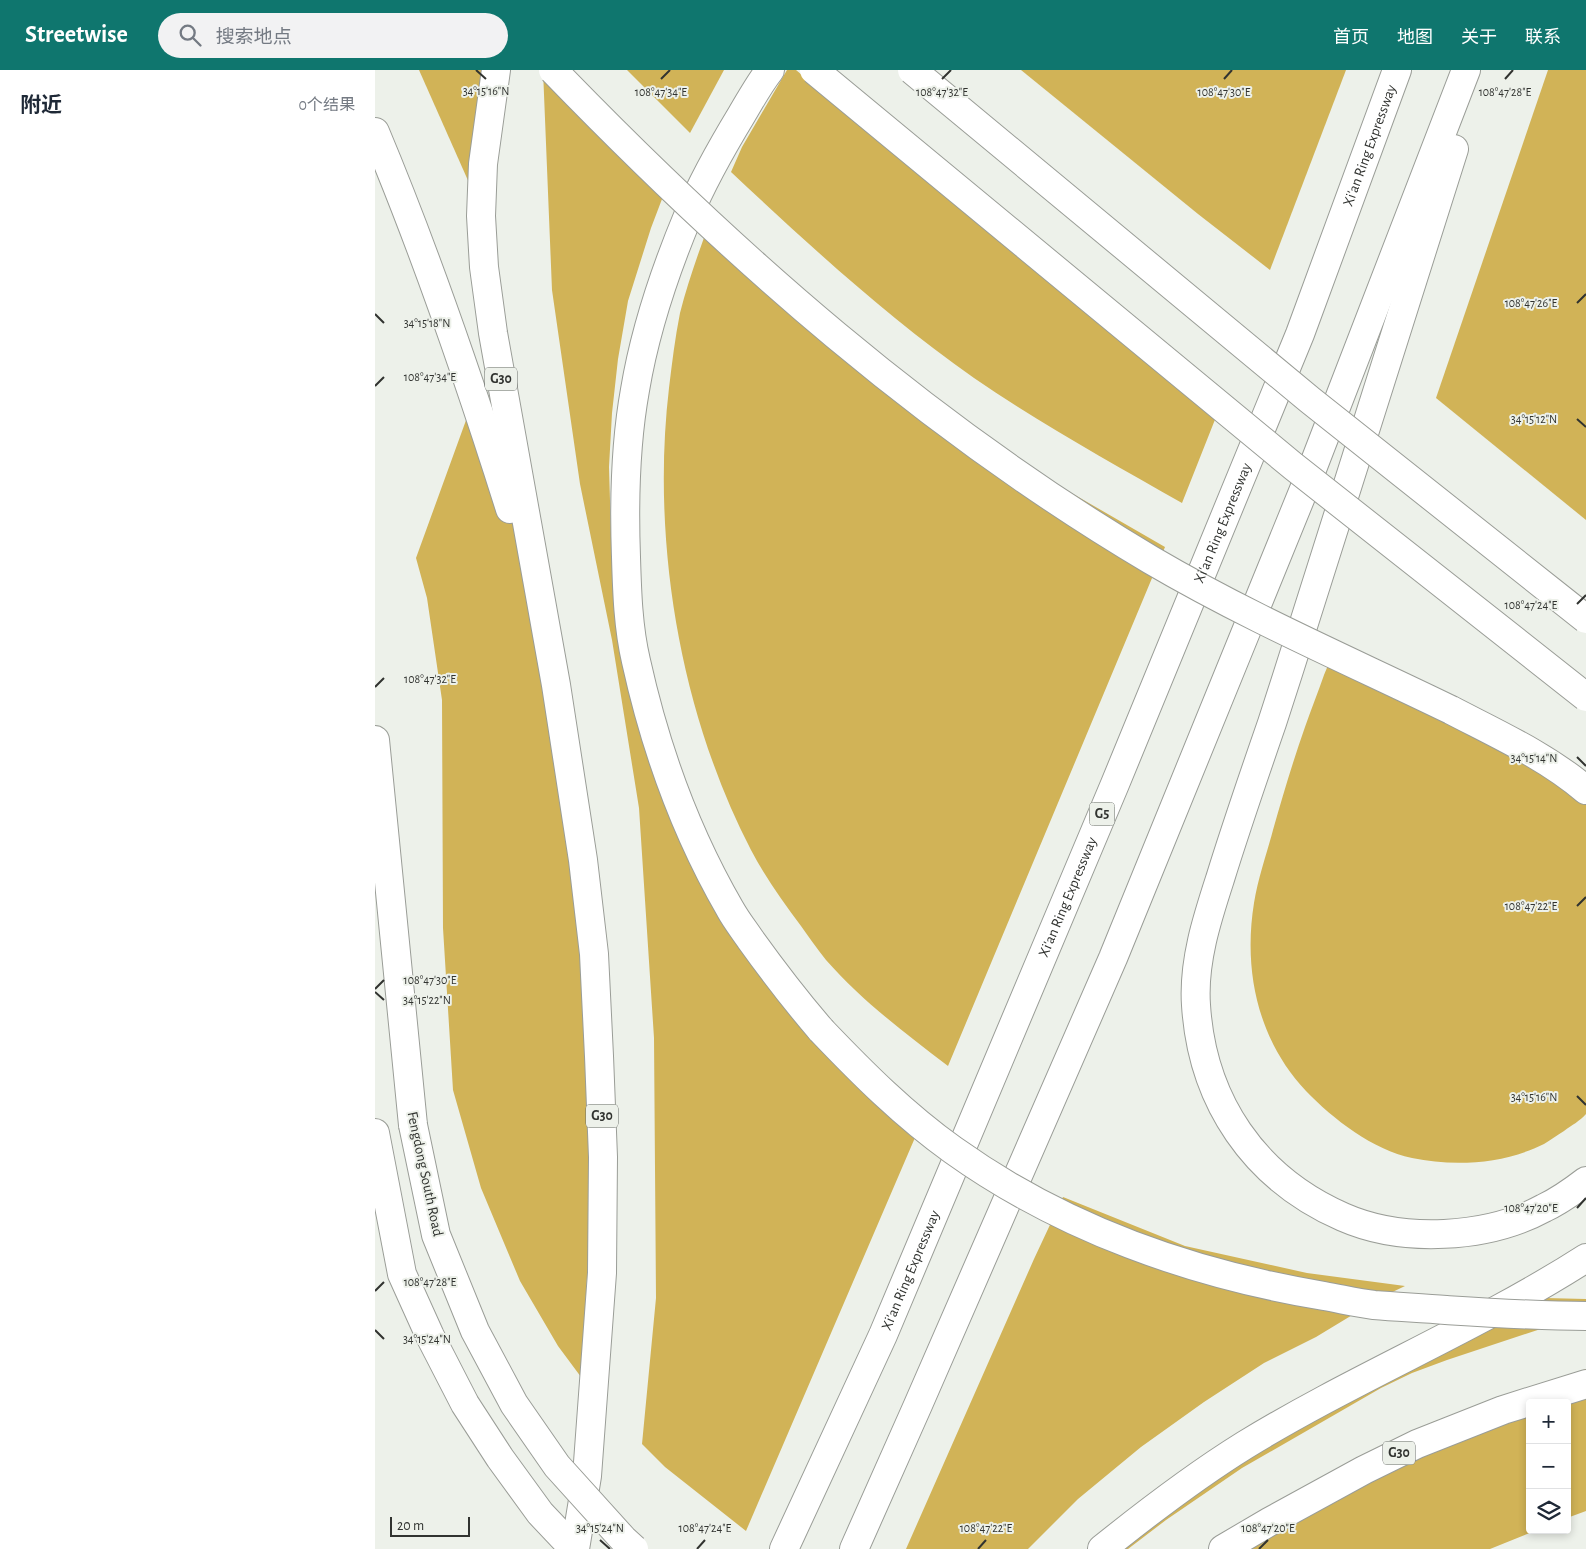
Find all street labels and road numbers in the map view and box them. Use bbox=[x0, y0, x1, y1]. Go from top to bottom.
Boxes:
street label: Xi'an Ring Expressway bbox=[1340, 82, 1399, 208]
road number: G30 bbox=[485, 368, 517, 390]
street label: Xi'an Ring Expressway bbox=[1191, 460, 1254, 585]
road number: G5 bbox=[1089, 802, 1115, 826]
street label: Xi'an Ring Expressway bbox=[1036, 834, 1100, 959]
road number: G30 bbox=[586, 1104, 618, 1128]
street label: Fengdong South Road bbox=[404, 1110, 446, 1238]
street label: Xi'an Ring Expressway bbox=[878, 1208, 942, 1332]
road number: G30 bbox=[1383, 1442, 1415, 1465]

